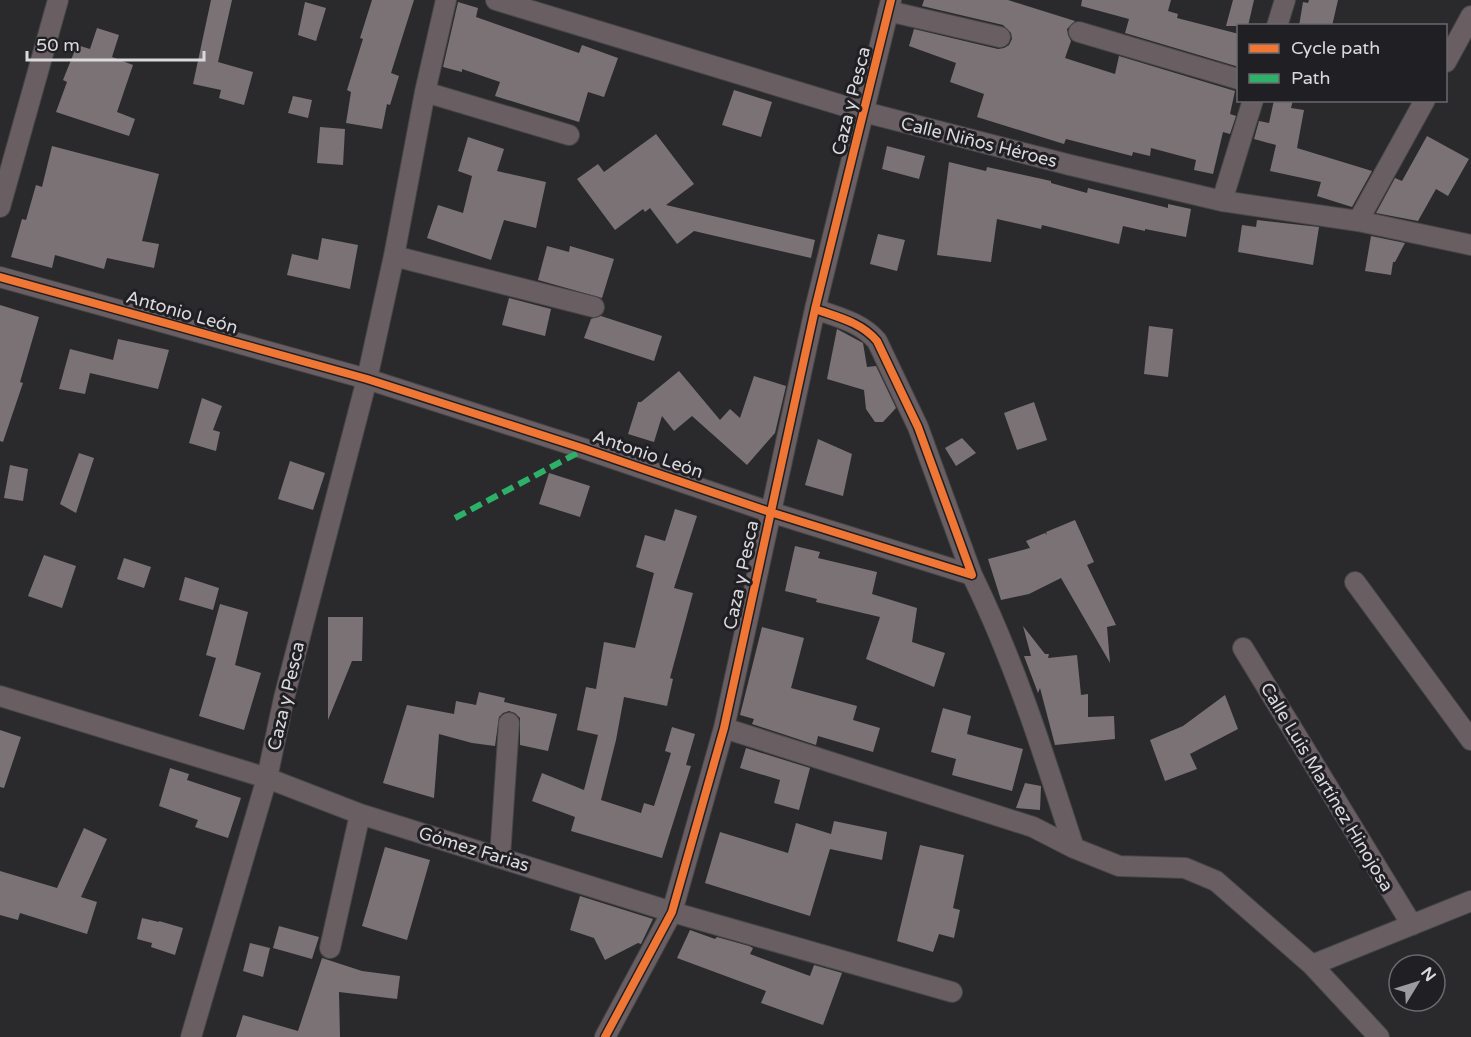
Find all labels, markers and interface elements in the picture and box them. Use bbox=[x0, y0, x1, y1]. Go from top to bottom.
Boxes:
scale bar bbox=[27, 24, 204, 62]
legend bbox=[1237, 24, 1447, 102]
text: 50 m bbox=[36, 34, 80, 56]
text: Cycle path bbox=[1291, 37, 1380, 59]
street label: Caza y Pesca bbox=[827, 44, 875, 158]
text: Path bbox=[1291, 67, 1330, 89]
street label: Calle Niños Héroes bbox=[899, 112, 1059, 172]
street label: Antonio León bbox=[124, 286, 240, 338]
street label: Antonio León bbox=[590, 425, 706, 483]
street label: Caza y Pesca bbox=[719, 518, 763, 632]
street label: Caza y Pesca bbox=[263, 639, 309, 753]
street label: Calle Luis Martínez Hinojosa bbox=[1256, 678, 1398, 896]
street label: Gómez Farias bbox=[416, 822, 532, 876]
north arrow bbox=[1387, 953, 1447, 1013]
text: N bbox=[1416, 963, 1440, 986]

